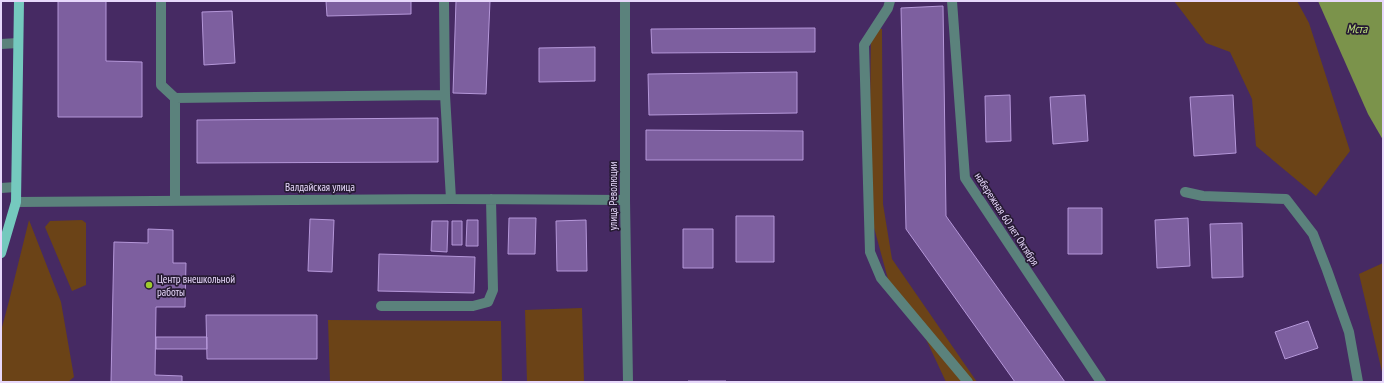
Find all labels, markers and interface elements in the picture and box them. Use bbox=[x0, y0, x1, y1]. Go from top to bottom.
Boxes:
water label: Мста bbox=[1347, 21, 1368, 36]
street label: улица Революции bbox=[606, 162, 620, 230]
street label: набережная 60 лет Октября bbox=[972, 170, 1042, 268]
street label: Валдайская улица bbox=[285, 180, 355, 194]
place label: Центр внешкольной работы bbox=[157, 272, 235, 299]
marker: Центр внешкольной работы bbox=[144, 280, 154, 290]

